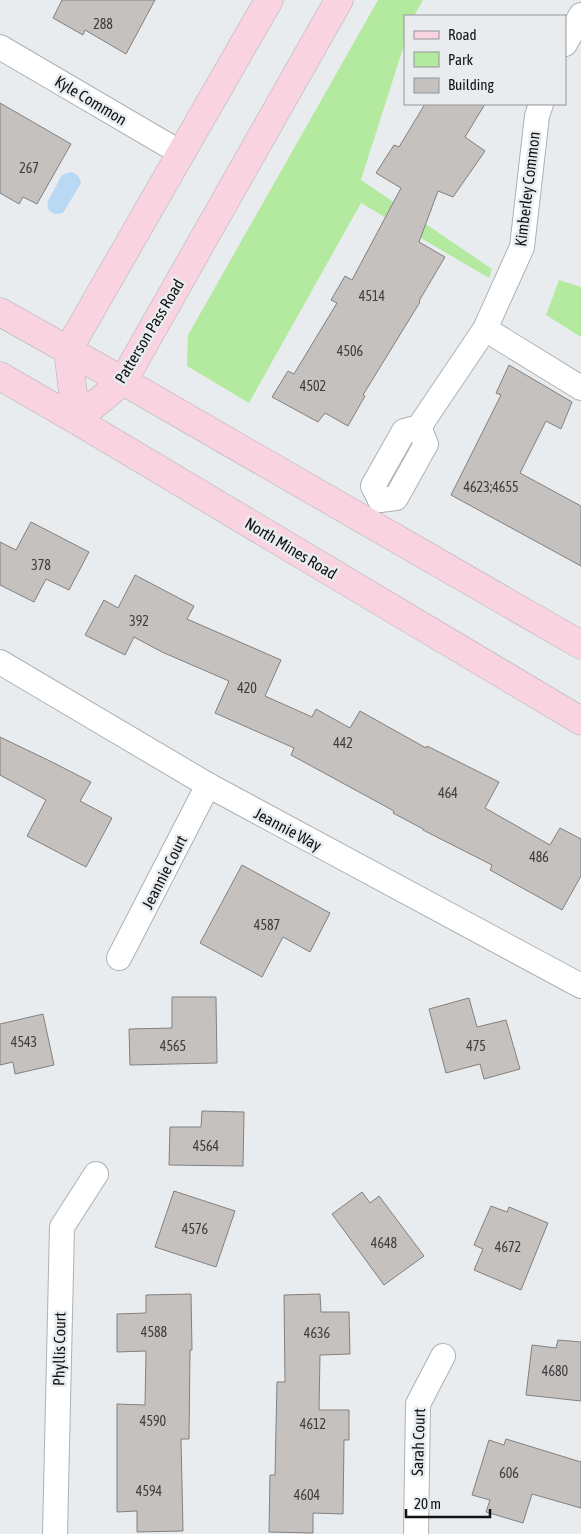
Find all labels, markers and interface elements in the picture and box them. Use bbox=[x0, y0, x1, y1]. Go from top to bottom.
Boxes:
legend bbox=[404, 15, 566, 105]
house number: 288 bbox=[93, 16, 113, 32]
text: Road bbox=[448, 26, 477, 43]
text: Park bbox=[448, 51, 473, 68]
street label: Kyle Common bbox=[51, 72, 130, 129]
text: Building bbox=[448, 76, 494, 93]
street label: Kimberley Common bbox=[511, 131, 544, 248]
house number: 267 bbox=[19, 160, 39, 176]
street label: Patterson Pass Road bbox=[111, 276, 187, 386]
house number: 4514 bbox=[359, 288, 386, 304]
house number: 4506 bbox=[337, 343, 364, 359]
house number: 4502 bbox=[300, 378, 326, 394]
house number: 4623;4655 bbox=[463, 479, 519, 495]
street label: North Mines Road bbox=[242, 514, 340, 582]
house number: 378 bbox=[31, 557, 51, 573]
house number: 392 bbox=[129, 613, 149, 629]
house number: 420 bbox=[237, 680, 257, 696]
house number: 442 bbox=[333, 735, 353, 751]
house number: 464 bbox=[438, 785, 458, 801]
street label: Jeannie Way bbox=[251, 804, 325, 855]
street label: Jeannie Court bbox=[138, 832, 190, 912]
house number: 486 bbox=[529, 849, 549, 865]
house number: 4587 bbox=[254, 917, 280, 933]
house number: 4543 bbox=[11, 1034, 37, 1050]
house number: 4565 bbox=[160, 1038, 186, 1054]
house number: 475 bbox=[466, 1038, 486, 1054]
house number: 4564 bbox=[193, 1138, 220, 1154]
house number: 4576 bbox=[182, 1221, 209, 1237]
house number: 4648 bbox=[371, 1235, 398, 1251]
house number: 4672 bbox=[495, 1239, 521, 1255]
street label: Phyllis Court bbox=[49, 1312, 70, 1386]
house number: 4588 bbox=[141, 1324, 168, 1340]
house number: 4636 bbox=[304, 1325, 331, 1341]
house number: 4680 bbox=[542, 1363, 569, 1379]
street label: Sarah Court bbox=[408, 1408, 428, 1476]
house number: 4590 bbox=[140, 1413, 167, 1429]
house number: 4612 bbox=[300, 1416, 326, 1432]
house number: 606 bbox=[499, 1465, 519, 1481]
house number: 4594 bbox=[136, 1483, 163, 1499]
scale bar bbox=[406, 1486, 490, 1518]
house number: 4604 bbox=[294, 1487, 321, 1503]
text: 20 m bbox=[414, 1495, 441, 1512]

